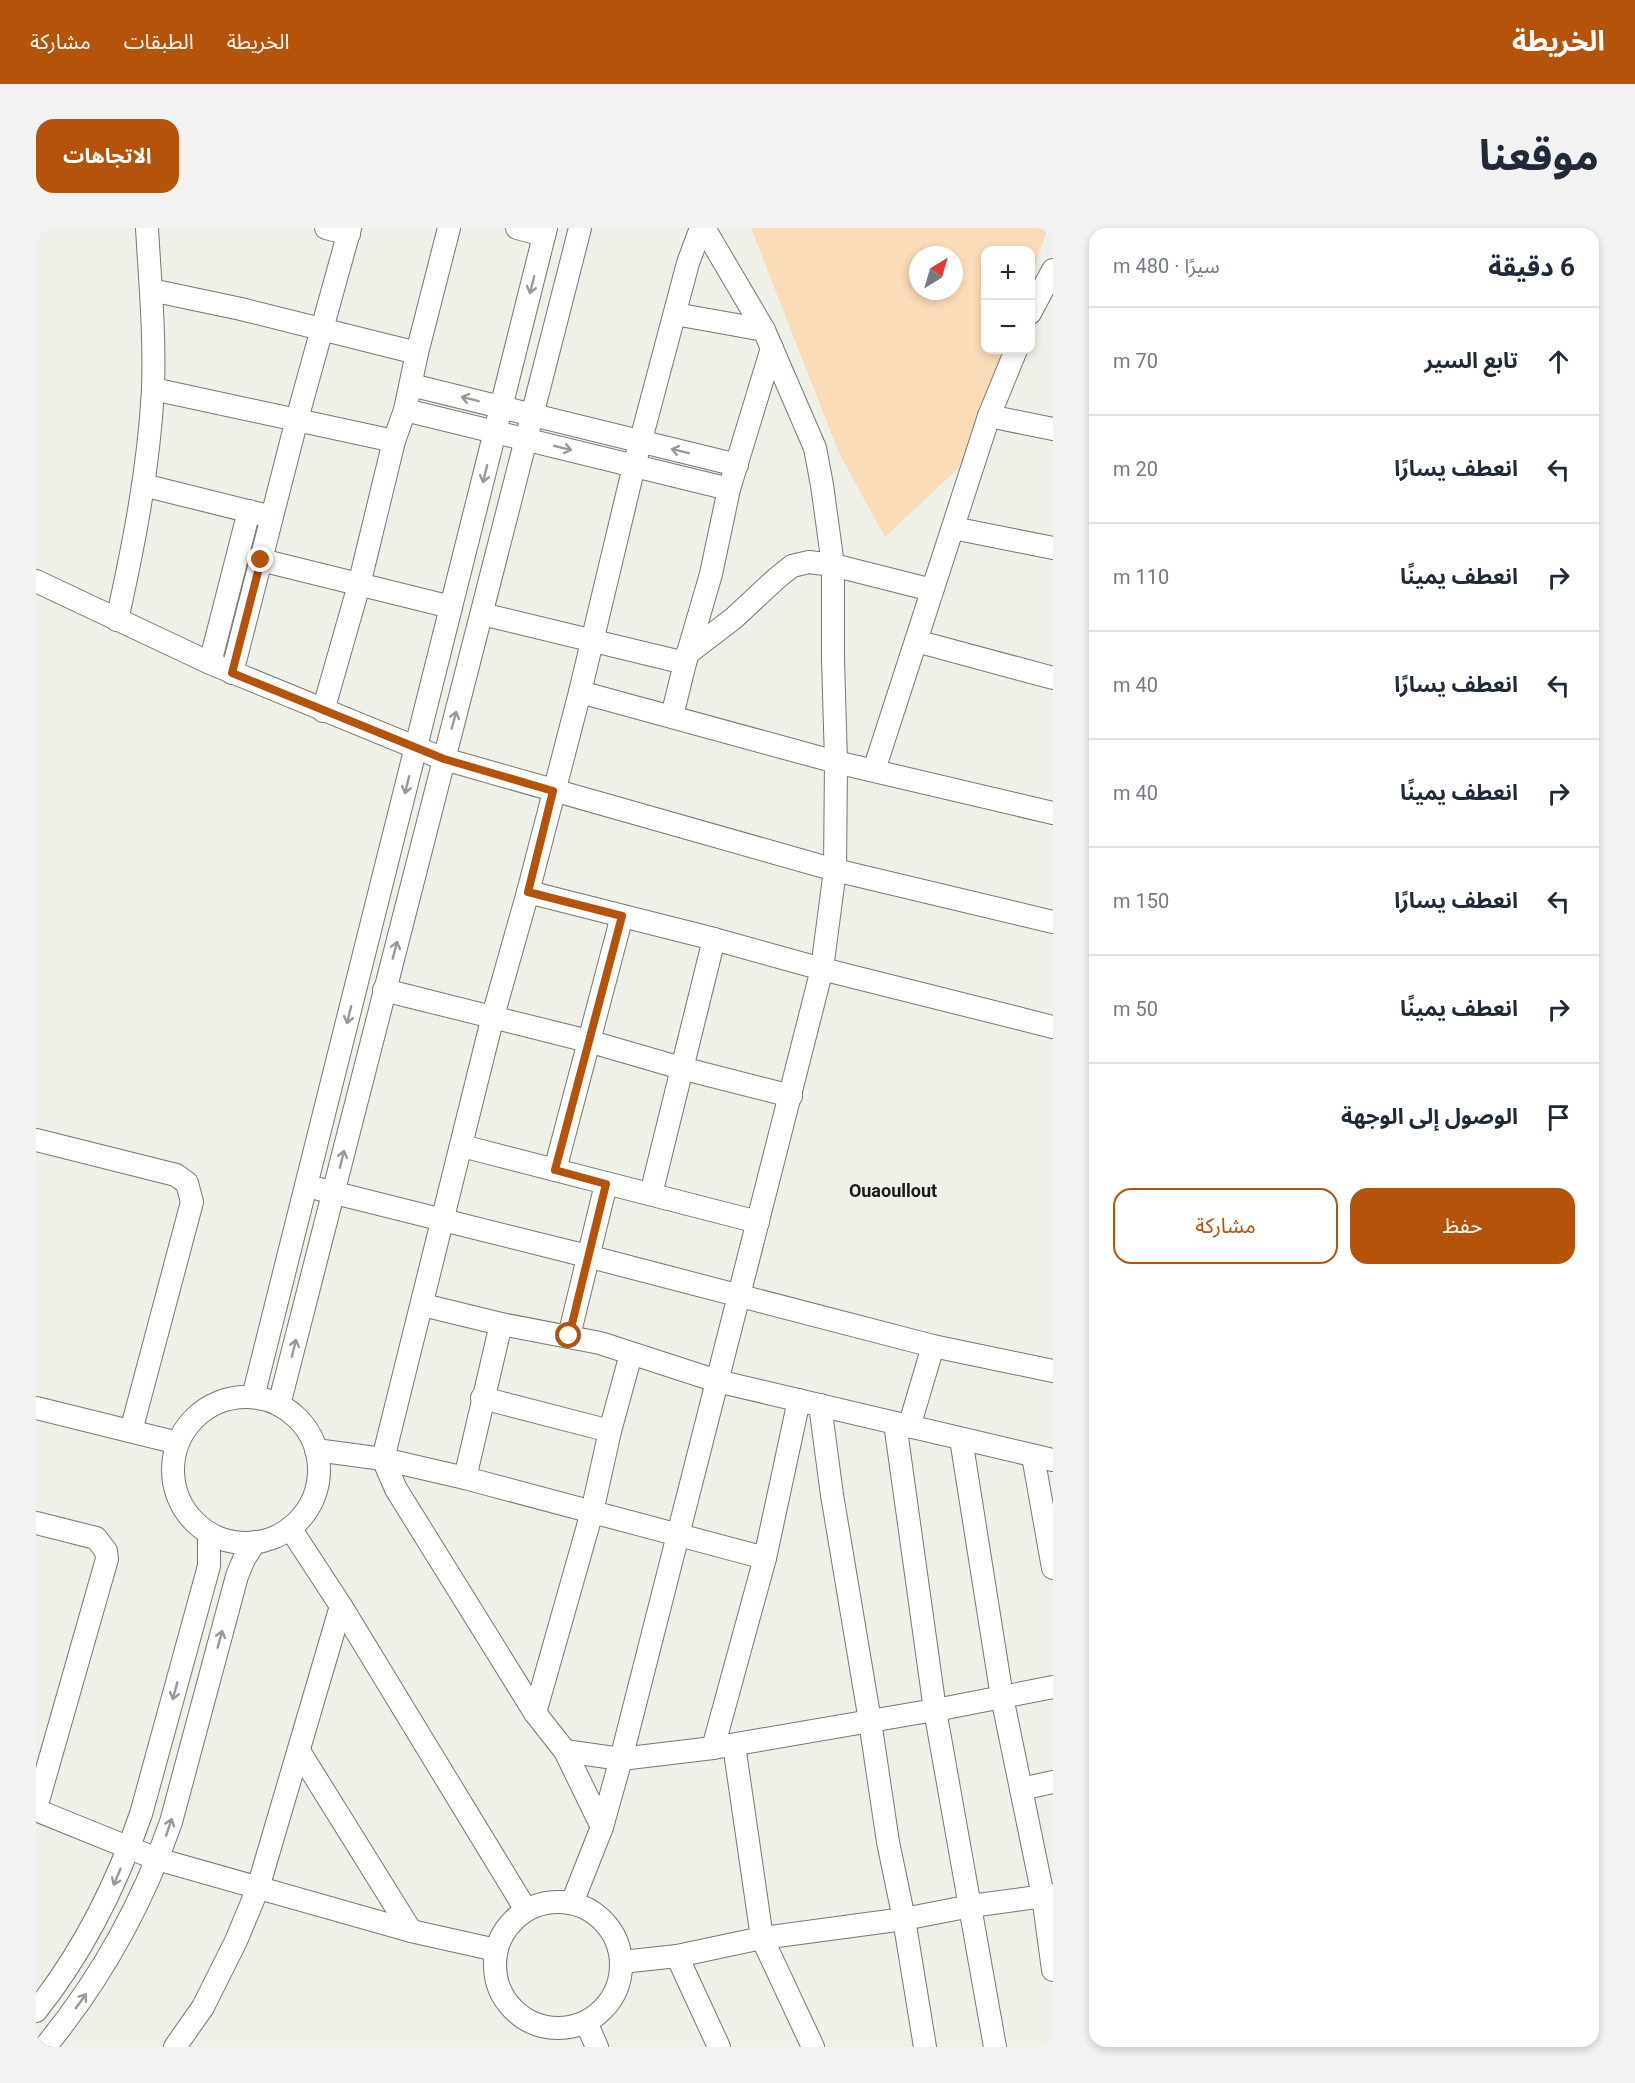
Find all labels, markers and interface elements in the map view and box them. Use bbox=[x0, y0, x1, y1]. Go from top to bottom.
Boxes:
text: الخريطة bbox=[1512, 25, 1605, 58]
text: مشاركة bbox=[30, 30, 91, 54]
text: الطبقات bbox=[124, 30, 194, 54]
text: الخريطة bbox=[227, 30, 290, 54]
button: الاتجاهات bbox=[36, 119, 179, 193]
text: موقعنا bbox=[1479, 131, 1599, 180]
north arrow bbox=[909, 246, 963, 300]
map controls bbox=[981, 246, 1035, 354]
button: + bbox=[981, 246, 1035, 300]
text: 6 دقيقة bbox=[1488, 252, 1575, 282]
text: سيرًا · 480 m bbox=[1113, 254, 1220, 278]
one-way arrow bbox=[525, 275, 537, 294]
button: − bbox=[981, 300, 1035, 354]
icon: ahead bbox=[1542, 345, 1575, 378]
text: تابع السير bbox=[1424, 348, 1518, 373]
text: 70 m bbox=[1113, 349, 1158, 373]
one-way arrow bbox=[461, 393, 480, 405]
one-way arrow bbox=[554, 443, 573, 455]
one-way arrow bbox=[671, 444, 690, 456]
icon: left bbox=[1542, 453, 1575, 486]
text: انعطف يسارًا bbox=[1394, 456, 1518, 481]
text: 20 m bbox=[1113, 457, 1158, 481]
one-way arrow bbox=[478, 464, 490, 483]
route end bbox=[247, 546, 273, 572]
icon: right bbox=[1542, 561, 1575, 594]
text: انعطف يمينًا bbox=[1400, 564, 1518, 589]
text: 110 m bbox=[1113, 565, 1169, 589]
icon: left bbox=[1542, 669, 1575, 702]
text: انعطف يسارًا bbox=[1394, 672, 1518, 697]
text: 40 m bbox=[1113, 673, 1158, 697]
one-way arrow bbox=[449, 711, 461, 730]
one-way arrow bbox=[401, 776, 413, 795]
icon: right bbox=[1542, 777, 1575, 810]
text: انعطف يمينًا bbox=[1400, 780, 1518, 805]
text: 40 m bbox=[1113, 781, 1158, 805]
icon: left bbox=[1542, 885, 1575, 918]
text: انعطف يسارًا bbox=[1394, 888, 1518, 913]
text: 150 m bbox=[1113, 889, 1169, 913]
one-way arrow bbox=[389, 941, 401, 960]
icon: right bbox=[1542, 993, 1575, 1026]
text: انعطف يمينًا bbox=[1400, 996, 1518, 1021]
text: 50 m bbox=[1113, 997, 1158, 1021]
one-way arrow bbox=[343, 1005, 355, 1024]
icon: arrive bbox=[1542, 1101, 1575, 1134]
text: الوصول إلى الوجهة bbox=[1341, 1104, 1518, 1129]
one-way arrow bbox=[336, 1150, 348, 1169]
district label: Ouaoullout bbox=[849, 1180, 937, 1201]
button: مشاركة bbox=[1113, 1188, 1338, 1264]
button: حفظ bbox=[1350, 1188, 1575, 1264]
route start bbox=[555, 1322, 581, 1348]
one-way arrow bbox=[288, 1339, 300, 1358]
one-way arrow bbox=[214, 1630, 226, 1649]
one-way arrow bbox=[168, 1681, 180, 1700]
one-way arrow bbox=[164, 1818, 175, 1837]
one-way arrow bbox=[111, 1868, 122, 1886]
one-way arrow bbox=[75, 1993, 87, 2009]

